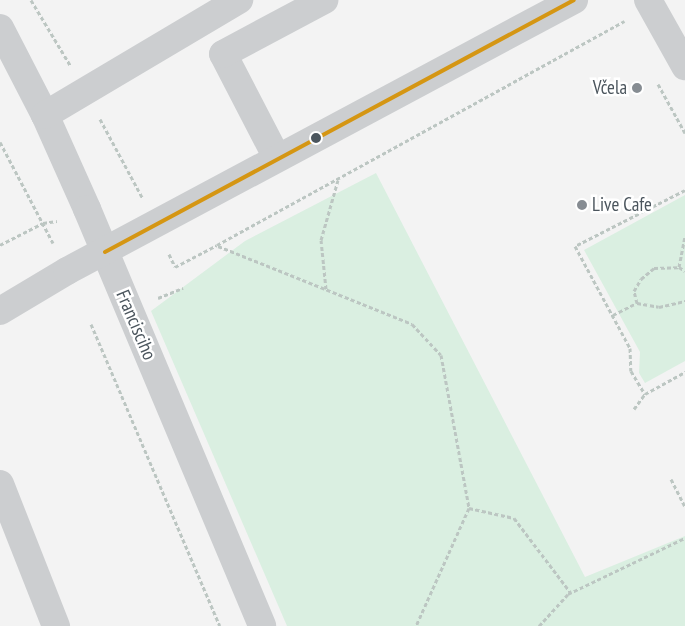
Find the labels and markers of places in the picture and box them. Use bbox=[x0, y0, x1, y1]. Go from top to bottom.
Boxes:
place label: Včela bbox=[593, 77, 627, 99]
marker: Včela bbox=[631, 82, 643, 94]
unlabelled marker bbox=[311, 133, 321, 143]
place label: Live Cafe bbox=[592, 194, 652, 216]
marker: Live Cafe bbox=[576, 199, 588, 211]

